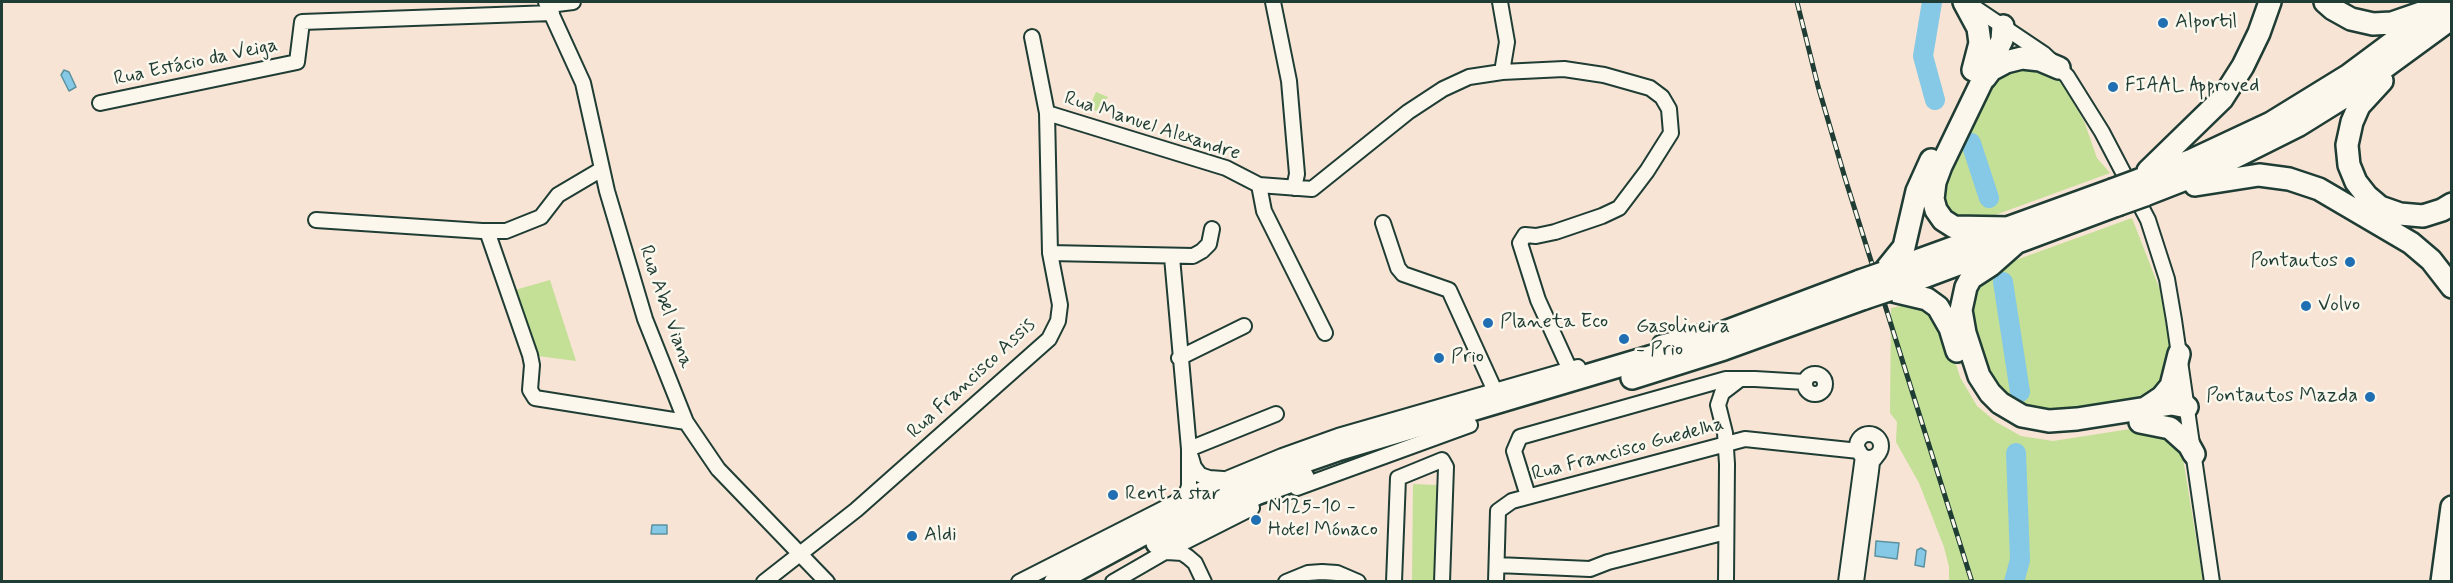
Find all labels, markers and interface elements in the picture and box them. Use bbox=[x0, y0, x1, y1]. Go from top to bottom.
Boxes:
place label: Alportil bbox=[2175, 11, 2237, 35]
marker: Alportil bbox=[2156, 16, 2170, 30]
street label: Rua Estácio da Veiga bbox=[112, 34, 280, 92]
place label: FIAAL Approved bbox=[2125, 75, 2259, 99]
marker: FIAAL Approved bbox=[2106, 80, 2120, 94]
street label: Rua Manuel Alexandre bbox=[1061, 87, 1243, 167]
street label: Rua Abel Viana bbox=[633, 242, 697, 372]
place label: Pontautos bbox=[2250, 250, 2338, 274]
marker: Pontautos bbox=[2343, 255, 2357, 269]
place label: Volvo bbox=[2318, 294, 2360, 318]
marker: Volvo bbox=[2299, 299, 2313, 313]
place label: Planeta Eco bbox=[1500, 311, 1608, 335]
street label: Rua Francisco Assis bbox=[903, 314, 1041, 444]
marker: Planeta Eco bbox=[1481, 316, 1495, 330]
place label: Gasolineira - Prio bbox=[1636, 316, 1730, 363]
marker: Gasolineira - Prio bbox=[1617, 332, 1631, 346]
place label: Prio bbox=[1451, 346, 1484, 370]
marker: Prio bbox=[1432, 351, 1446, 365]
place label: Pontautos Mazda bbox=[2206, 385, 2358, 409]
marker: Pontautos Mazda bbox=[2363, 390, 2377, 404]
street label: Rua Francisco Guedelha bbox=[1529, 413, 1727, 487]
place label: Rent a star bbox=[1125, 483, 1220, 507]
marker: Rent a star bbox=[1106, 488, 1120, 502]
place label: N125-10 - Hotel Mónaco bbox=[1268, 496, 1378, 543]
marker: N125-10 - Hotel Mónaco bbox=[1249, 513, 1263, 527]
place label: Aldi bbox=[924, 524, 957, 548]
marker: Aldi bbox=[905, 529, 919, 543]

